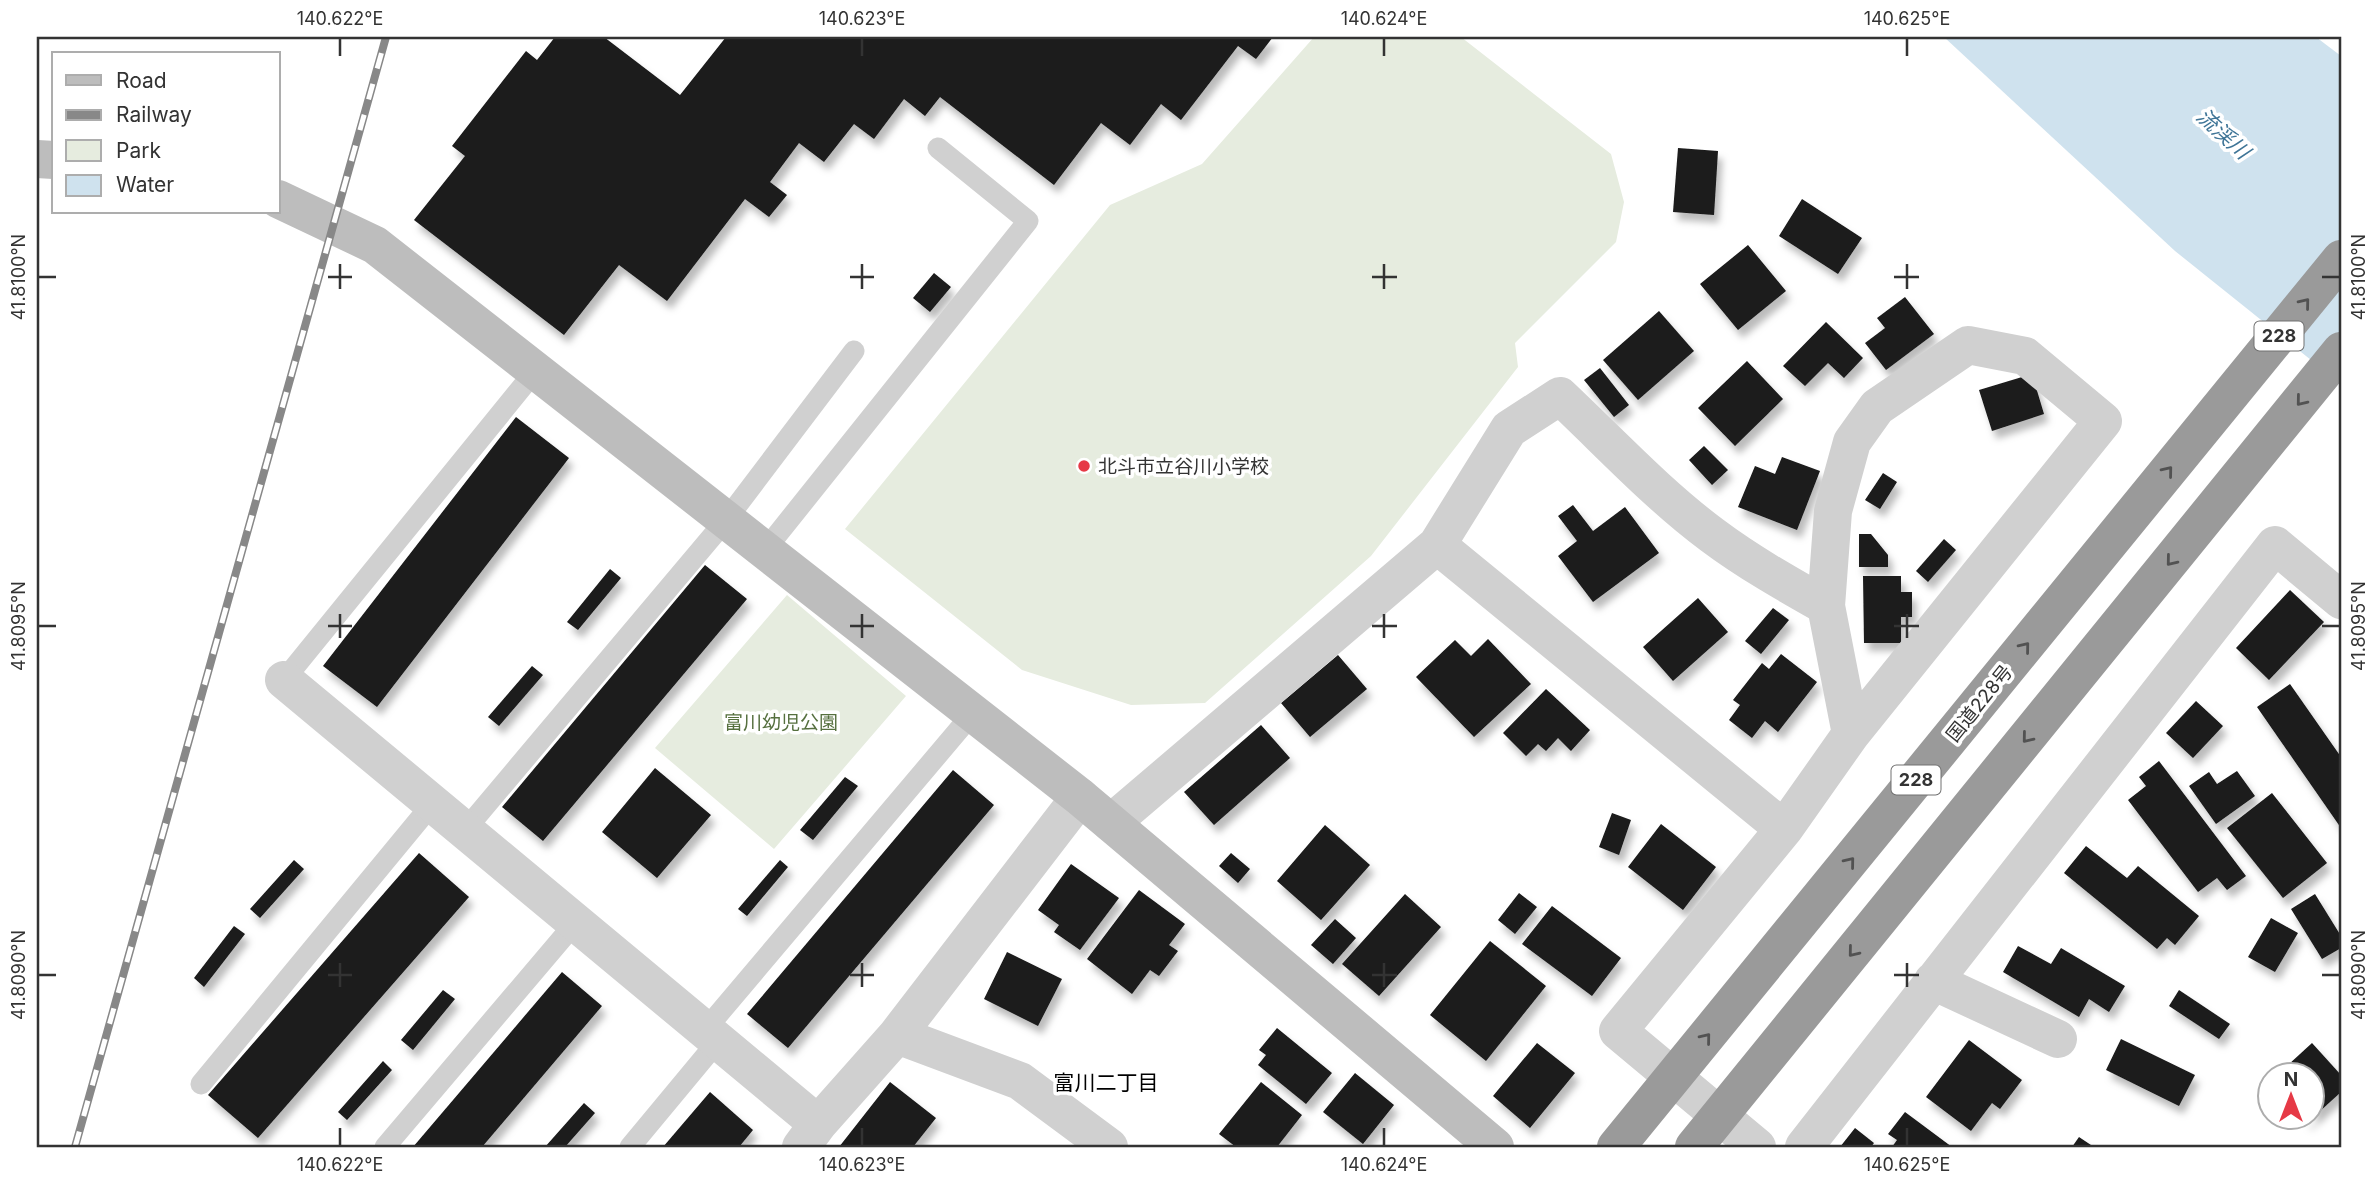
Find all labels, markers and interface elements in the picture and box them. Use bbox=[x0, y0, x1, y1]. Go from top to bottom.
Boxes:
text: 140.622°E bbox=[297, 8, 383, 29]
text: 140.623°E bbox=[819, 8, 905, 29]
text: 140.624°E bbox=[1341, 8, 1427, 29]
text: 140.625°E bbox=[1864, 8, 1950, 29]
legend bbox=[52, 52, 280, 214]
text: Road bbox=[116, 68, 167, 93]
text: Railway bbox=[116, 102, 192, 127]
water label: 流渓川 bbox=[2192, 103, 2257, 165]
text: Park bbox=[116, 138, 161, 163]
text: Water bbox=[116, 172, 174, 197]
text: 41.8100°N bbox=[8, 234, 29, 320]
text: 41.8100°N bbox=[2348, 234, 2369, 320]
one-way arrow bbox=[2297, 298, 2310, 310]
road number: 228 bbox=[2254, 322, 2304, 350]
one-way arrow bbox=[2296, 393, 2309, 405]
place label: 北斗市立谷川小学校 bbox=[1098, 455, 1269, 478]
marker: 北斗市立谷川小学校 bbox=[1076, 458, 1092, 474]
one-way arrow bbox=[2160, 467, 2173, 479]
one-way arrow bbox=[2167, 553, 2179, 566]
text: 41.8095°N bbox=[8, 581, 29, 671]
text: 41.8095°N bbox=[2348, 581, 2369, 671]
one-way arrow bbox=[2016, 643, 2029, 655]
street label: 国道228号 bbox=[1942, 660, 2017, 746]
park label: 富川幼児公園 bbox=[724, 711, 838, 734]
one-way arrow bbox=[2023, 730, 2036, 742]
road number: 228 bbox=[1892, 766, 1940, 794]
one-way arrow bbox=[1842, 857, 1854, 870]
text: 41.8090°N bbox=[8, 930, 29, 1020]
text: 41.8090°N bbox=[2348, 930, 2369, 1020]
one-way arrow bbox=[1849, 944, 1861, 957]
one-way arrow bbox=[1698, 1033, 1710, 1046]
north arrow bbox=[2256, 1062, 2326, 1132]
text: N bbox=[2284, 1068, 2298, 1091]
district label: 富川二丁目 bbox=[1054, 1070, 1159, 1095]
text: 140.622°E bbox=[297, 1154, 383, 1175]
text: 140.623°E bbox=[819, 1154, 905, 1175]
text: 140.624°E bbox=[1341, 1154, 1427, 1175]
text: 140.625°E bbox=[1864, 1154, 1950, 1175]

